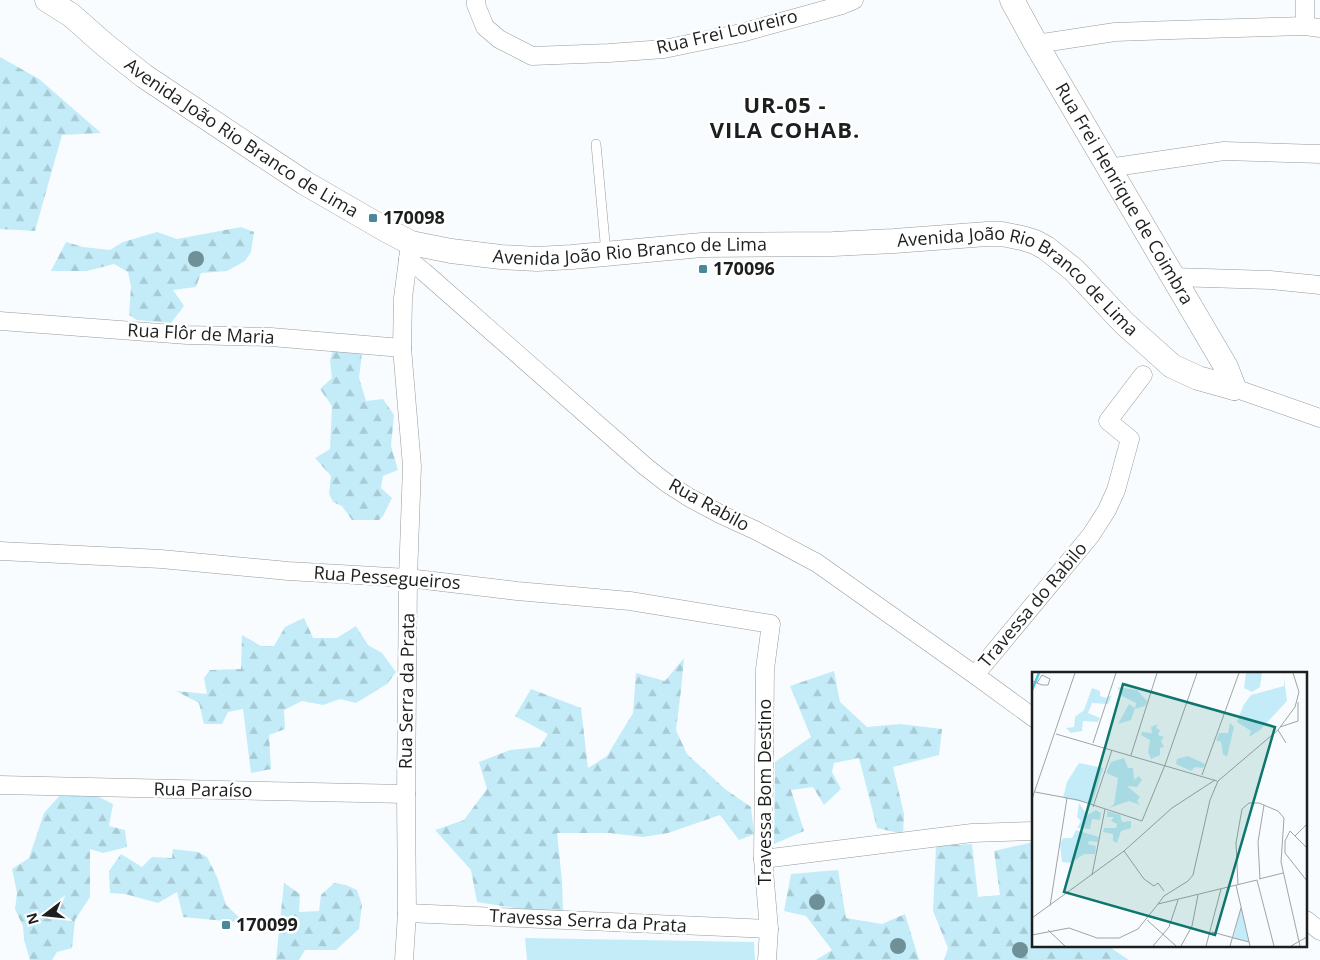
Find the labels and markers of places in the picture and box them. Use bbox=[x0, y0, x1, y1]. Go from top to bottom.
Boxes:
place label: 170098 bbox=[383, 205, 445, 229]
marker: 170098 bbox=[367, 212, 379, 224]
place label: 170096 bbox=[713, 256, 775, 280]
marker: 170096 bbox=[697, 263, 709, 275]
place label: 170099 bbox=[236, 912, 298, 936]
marker: 170099 bbox=[220, 919, 232, 931]

